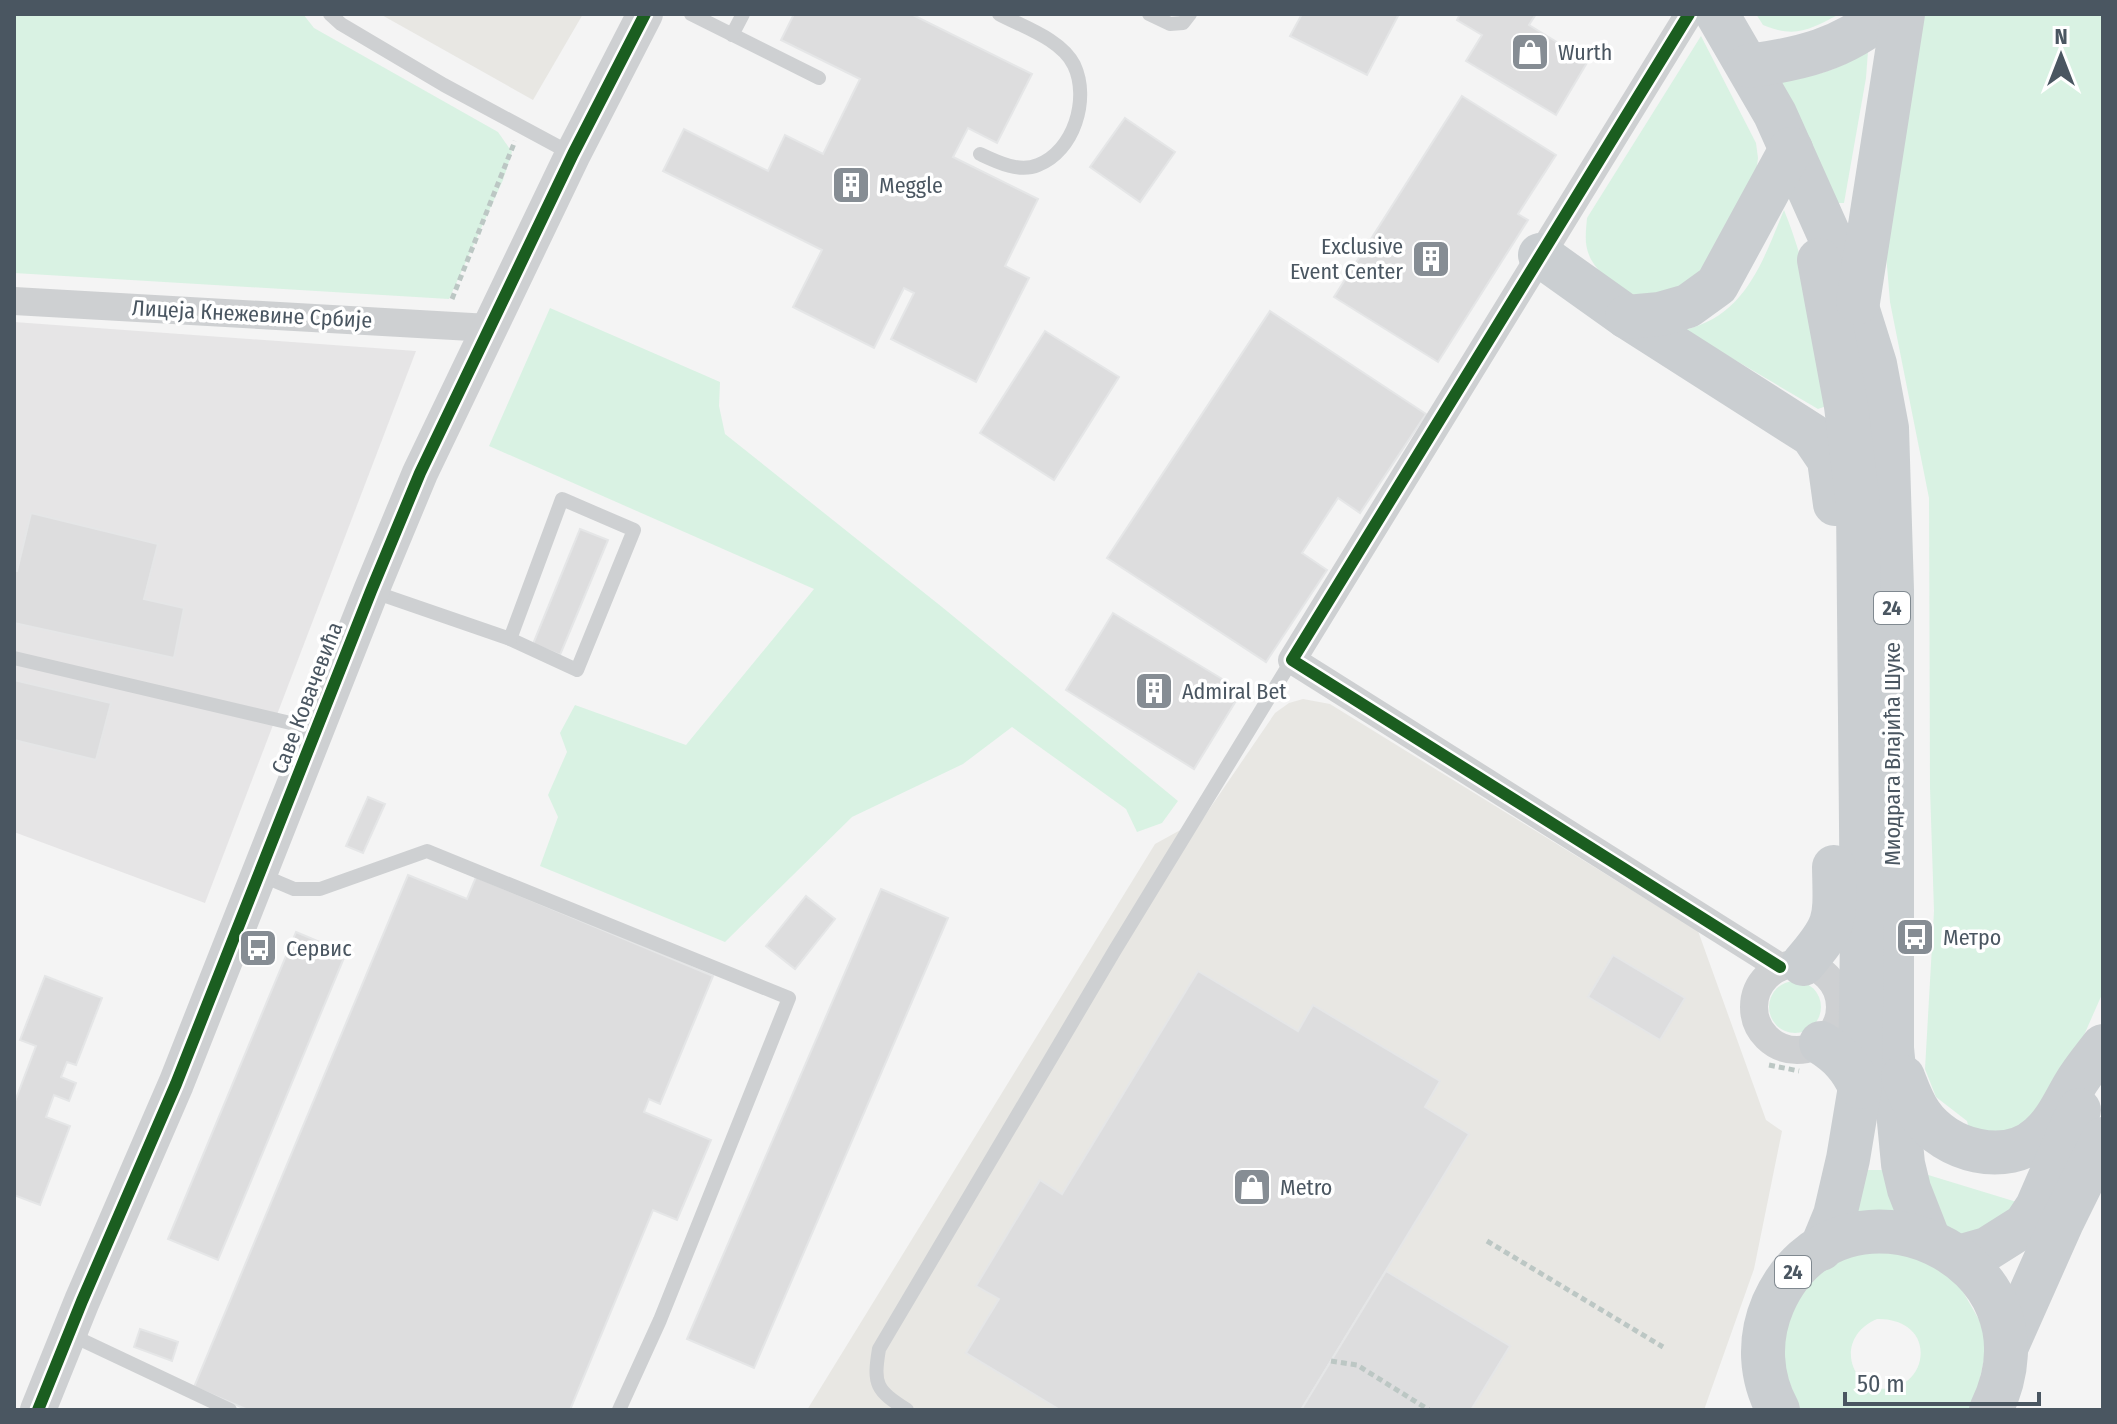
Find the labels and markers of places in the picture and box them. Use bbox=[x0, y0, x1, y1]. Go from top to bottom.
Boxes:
shop icon: Wurth bbox=[1509, 31, 1551, 73]
place label: Wurth bbox=[1558, 39, 1612, 66]
building icon: Meggle bbox=[830, 164, 872, 206]
place label: Meggle bbox=[879, 172, 943, 199]
place label: Exclusive Event Center bbox=[1290, 233, 1403, 285]
building icon: Exclusive Event Center bbox=[1410, 238, 1452, 280]
building icon: Admiral Bet bbox=[1133, 670, 1175, 712]
place label: Admiral Bet bbox=[1182, 678, 1287, 705]
bus stop icon: Метро bbox=[1894, 916, 1936, 958]
place label: Метро bbox=[1943, 924, 2001, 951]
bus stop icon: Сервис bbox=[237, 927, 279, 969]
place label: Сервис bbox=[286, 935, 352, 962]
shop icon: Metro bbox=[1231, 1166, 1273, 1208]
place label: Metro bbox=[1280, 1174, 1332, 1201]

